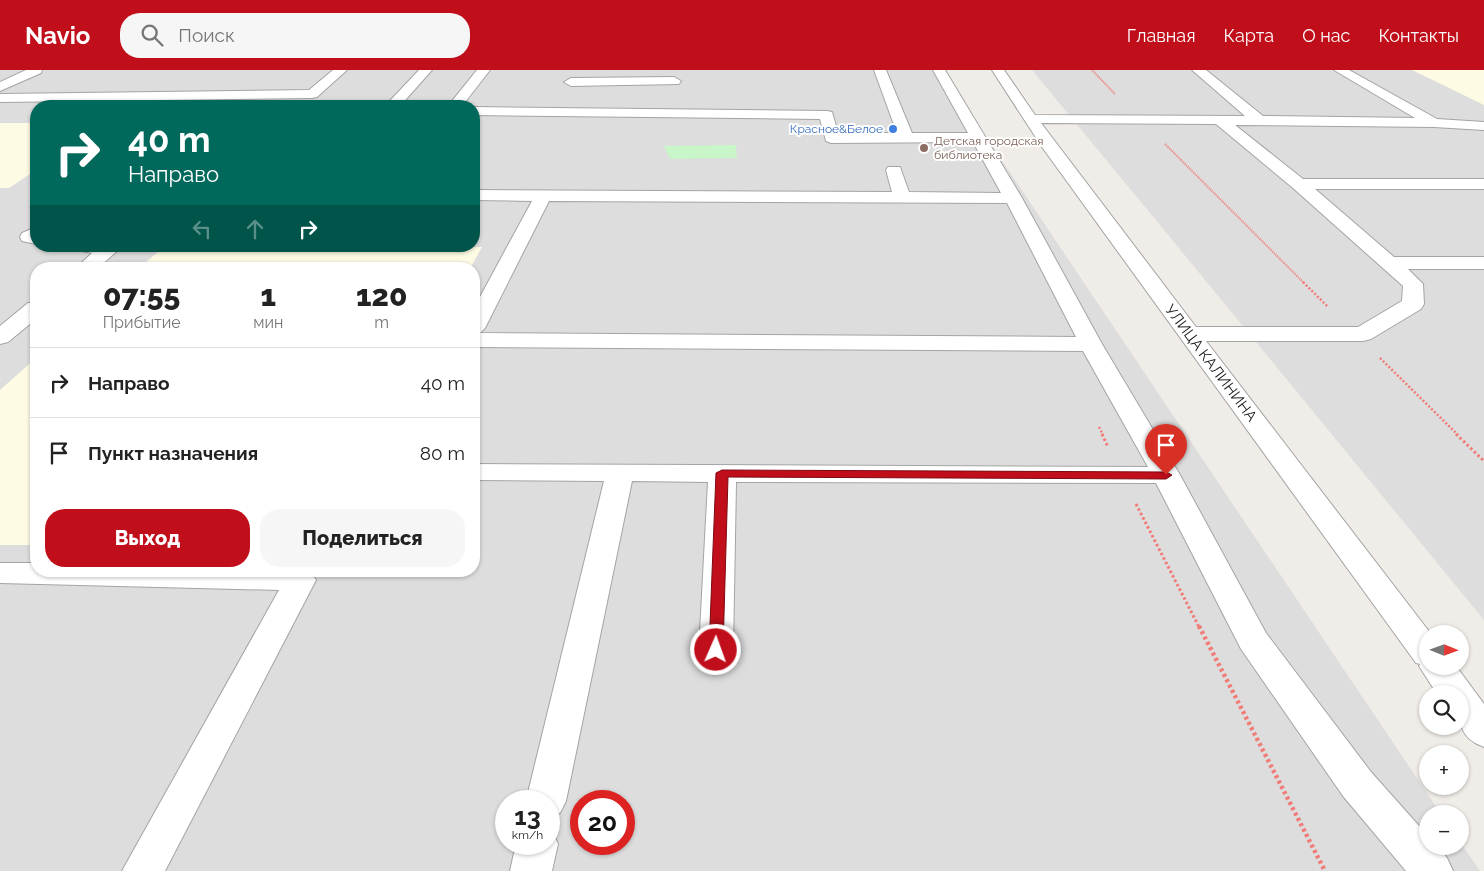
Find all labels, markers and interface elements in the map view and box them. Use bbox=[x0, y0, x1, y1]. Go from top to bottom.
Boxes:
search box bbox=[120, 13, 470, 58]
text: Navio bbox=[25, 21, 90, 50]
icon: search bbox=[138, 21, 166, 49]
text: Поиск bbox=[178, 24, 235, 46]
text: Главная bbox=[1127, 25, 1195, 46]
text: Карта bbox=[1223, 25, 1274, 46]
text: О нас bbox=[1302, 25, 1350, 46]
text: Контакты bbox=[1378, 25, 1459, 46]
text: 40 m bbox=[128, 119, 210, 160]
icon: right bbox=[45, 120, 110, 185]
place label: Красное&Белое bbox=[790, 122, 883, 136]
marker: Красное&Белое bbox=[887, 123, 899, 135]
place label: Детская городская библиотека bbox=[934, 134, 1043, 162]
marker: Детская городская библиотека bbox=[918, 142, 930, 154]
text: Направо bbox=[128, 161, 219, 187]
icon: left bbox=[188, 215, 216, 243]
icon: ahead bbox=[241, 215, 269, 243]
icon: right bbox=[294, 215, 322, 243]
text: 07:55 bbox=[103, 278, 180, 313]
text: 1 bbox=[260, 278, 276, 313]
text: 120 bbox=[356, 278, 407, 313]
street label: УЛИЦА КАЛИНИНА bbox=[1161, 301, 1261, 425]
text: Прибытие bbox=[103, 313, 181, 332]
text: мин bbox=[253, 313, 283, 332]
text: m bbox=[374, 313, 389, 332]
icon: right bbox=[45, 369, 73, 397]
text: Направо bbox=[88, 372, 169, 394]
text: 40 m bbox=[421, 372, 465, 394]
pin bbox=[1145, 424, 1187, 475]
icon: arrive bbox=[1152, 431, 1180, 459]
icon: arrive bbox=[45, 439, 73, 467]
text: Пункт назначения bbox=[88, 442, 258, 464]
text: 80 m bbox=[420, 442, 465, 464]
button: Выход bbox=[45, 509, 250, 567]
button: Поделиться bbox=[260, 509, 465, 567]
position arrow bbox=[689, 623, 741, 675]
north arrow bbox=[1419, 625, 1469, 675]
map controls bbox=[1419, 625, 1469, 855]
button: search bbox=[1419, 685, 1469, 735]
button: + bbox=[1419, 745, 1469, 795]
speed limit sign: 20 bbox=[570, 790, 635, 855]
text: 13 bbox=[514, 801, 541, 831]
button: − bbox=[1419, 805, 1469, 855]
text: km/h bbox=[512, 828, 543, 842]

